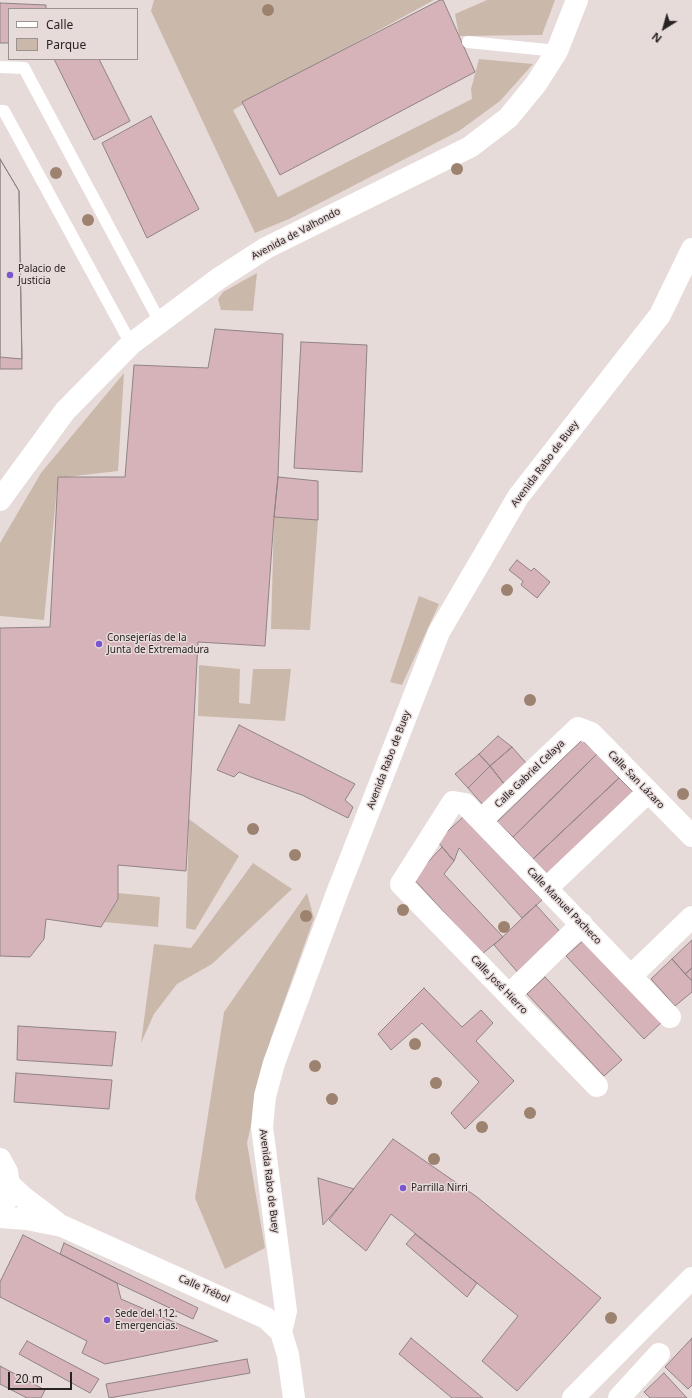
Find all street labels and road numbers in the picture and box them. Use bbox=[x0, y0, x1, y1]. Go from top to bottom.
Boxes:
street label: Avenida de Valhondo bbox=[249, 205, 343, 263]
street label: Avenida Rabo de Buey bbox=[509, 419, 581, 509]
street label: Avenida Rabo de Buey bbox=[365, 709, 413, 811]
street label: Calle Gabriel Celaya bbox=[492, 737, 568, 811]
street label: Calle San Lázaro bbox=[605, 748, 667, 812]
street label: Calle Manuel Pacheco bbox=[524, 865, 604, 947]
street label: Calle José Hierro bbox=[468, 953, 530, 1017]
street label: Avenida Rabo de Buey bbox=[257, 1128, 281, 1234]
street label: Calle Trébol bbox=[177, 1272, 231, 1306]

